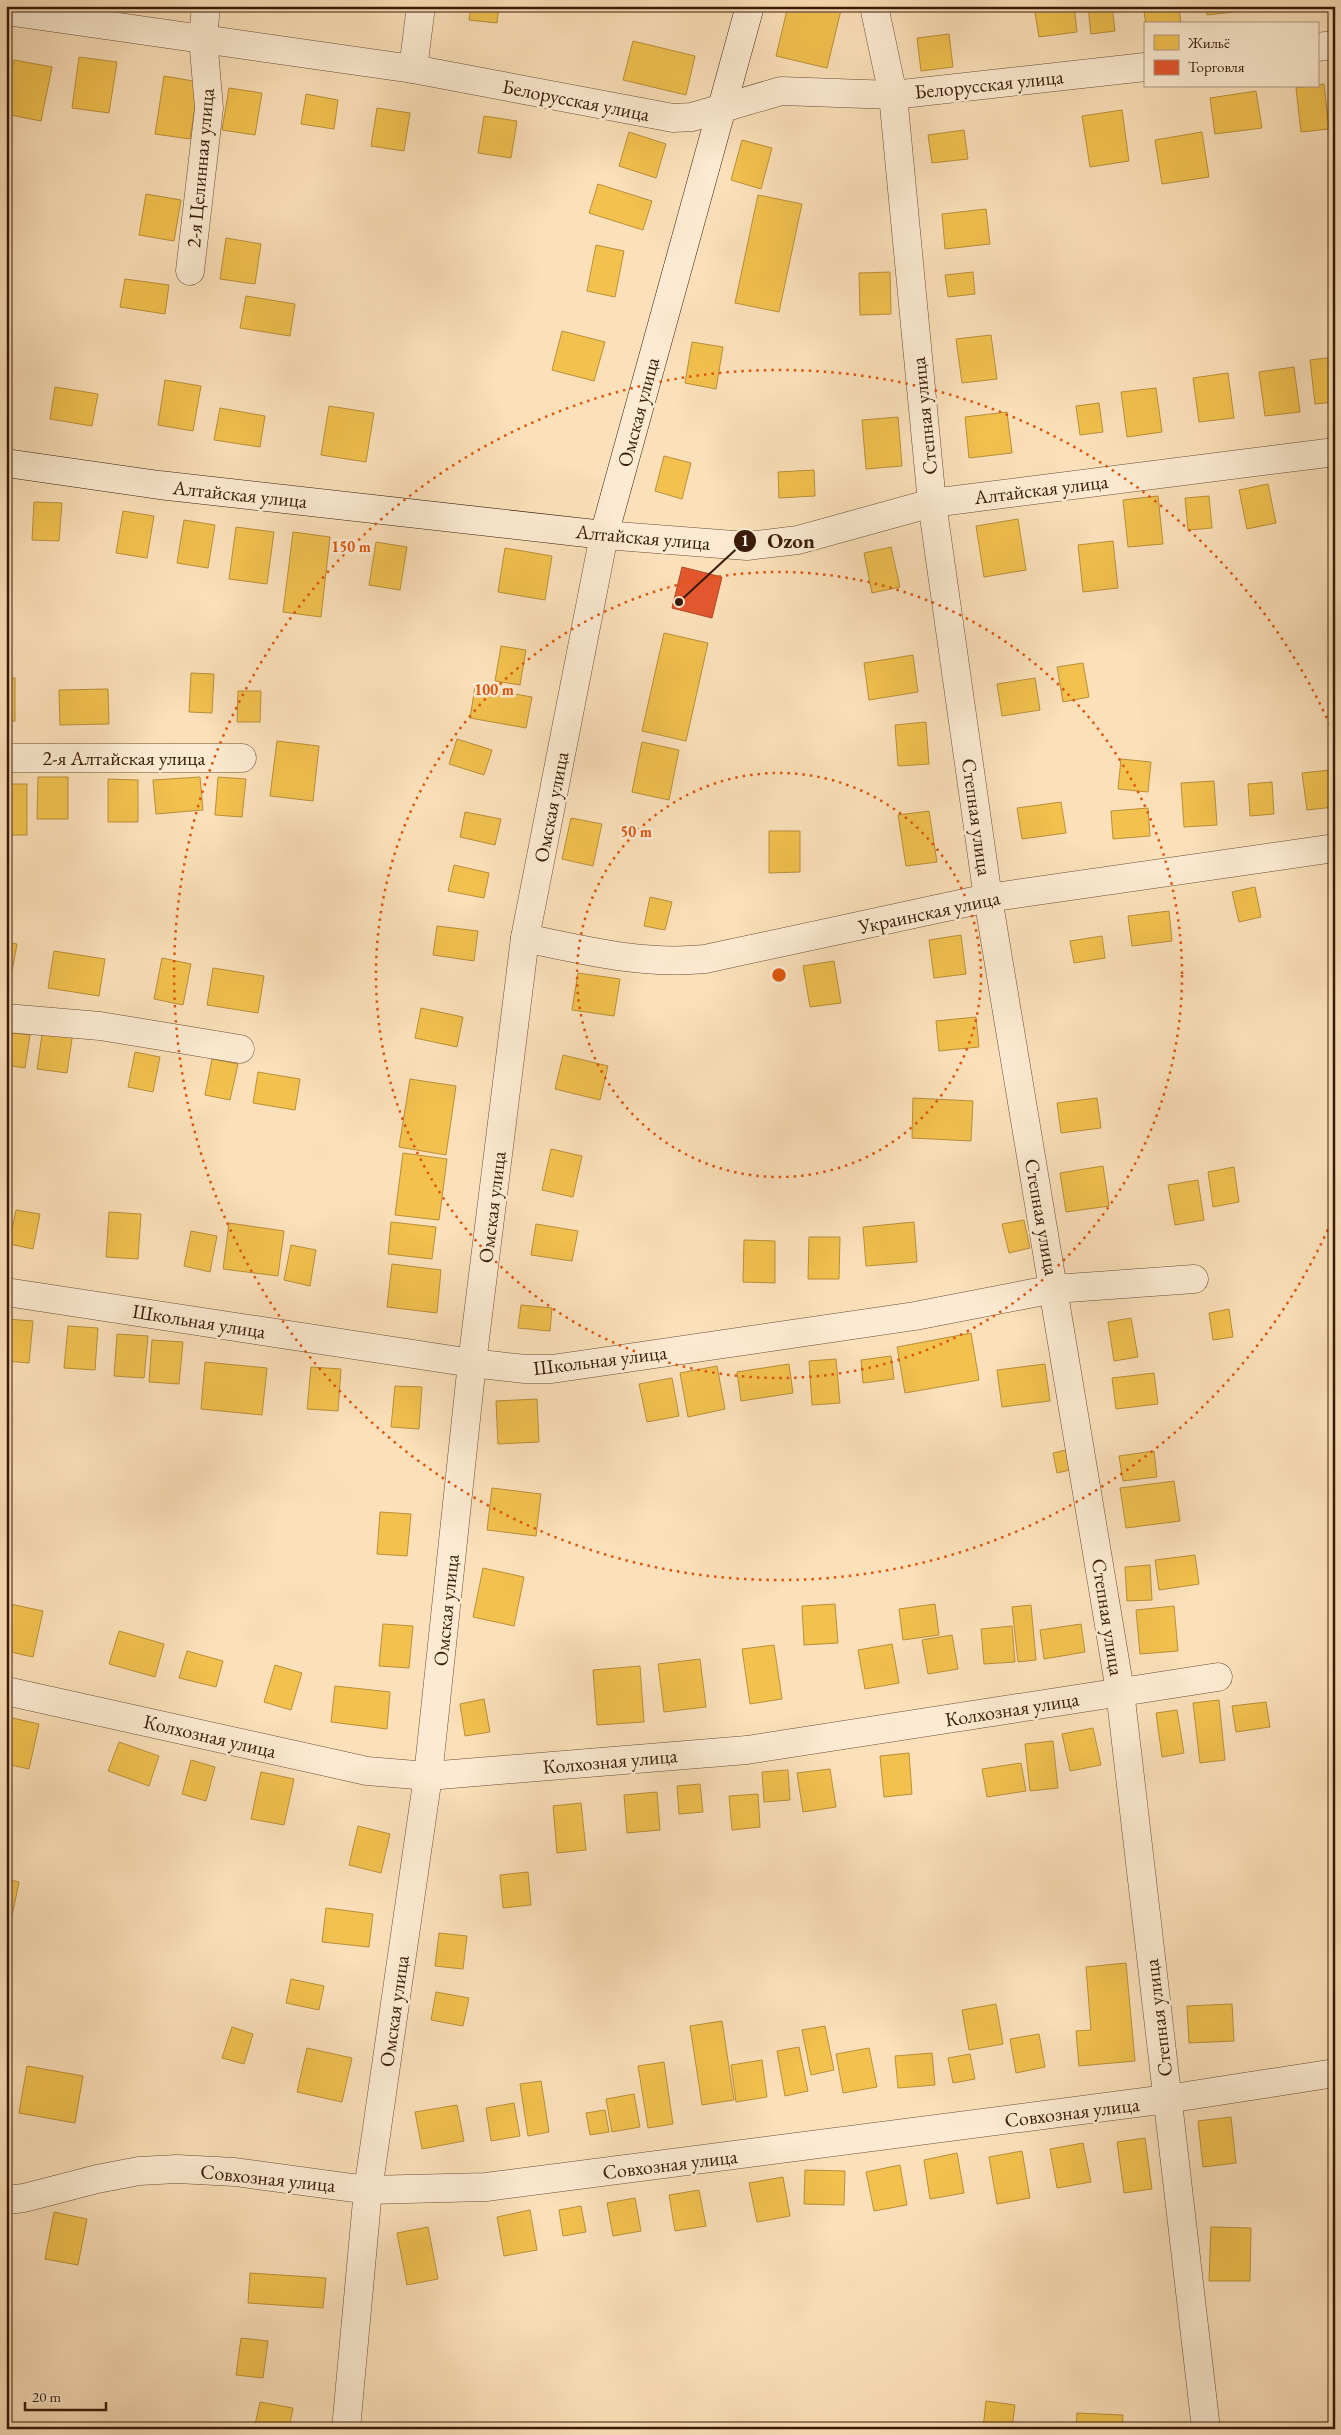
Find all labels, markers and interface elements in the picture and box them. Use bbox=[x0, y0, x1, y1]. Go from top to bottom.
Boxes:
legend bbox=[1144, 22, 1318, 88]
text: Жильё bbox=[1187, 33, 1230, 52]
text: Торговля bbox=[1188, 57, 1245, 76]
street label: Белорусская улица bbox=[913, 63, 1065, 105]
street label: Белорусская улица bbox=[500, 73, 652, 127]
street label: 2-я Целинная улица bbox=[180, 87, 220, 249]
street label: Омская улица bbox=[611, 354, 665, 470]
street label: Степная улица bbox=[905, 356, 943, 476]
street label: Алтайская улица bbox=[971, 468, 1110, 510]
street label: Алтайская улица bbox=[171, 474, 308, 514]
street label: Алтайская улица bbox=[574, 518, 711, 556]
callout: Ozon bbox=[732, 523, 825, 559]
text: Ozon bbox=[767, 527, 815, 554]
text: 1 bbox=[741, 531, 749, 550]
text: 150 m bbox=[331, 537, 371, 556]
text: 100 m bbox=[474, 680, 514, 699]
street label: 2-я Алтайская улица bbox=[43, 745, 205, 771]
street label: Омская улица bbox=[528, 749, 574, 865]
street label: Степная улица bbox=[956, 757, 998, 877]
text: 50 m bbox=[620, 822, 652, 841]
street label: Украинская улица bbox=[855, 884, 1002, 940]
centre of rings bbox=[770, 966, 788, 984]
street label: Омская улица bbox=[472, 1150, 512, 1264]
street label: Степная улица bbox=[1019, 1156, 1065, 1278]
street label: Школьная улица bbox=[130, 1298, 268, 1344]
street label: Школьная улица bbox=[532, 1339, 668, 1381]
street label: Омская улица bbox=[427, 1553, 465, 1667]
street label: Степная улица bbox=[1086, 1557, 1130, 1677]
street label: Колхозная улица bbox=[943, 1686, 1081, 1732]
street label: Колхозная улица bbox=[141, 1708, 279, 1764]
street label: Колхозная улица bbox=[542, 1742, 678, 1780]
street label: Омская улица bbox=[373, 1953, 415, 2069]
street label: Степная улица bbox=[1138, 1958, 1178, 2078]
street label: Совхозная улица bbox=[1003, 2091, 1141, 2133]
street label: Совхозная улица bbox=[601, 2143, 739, 2185]
street label: Совхозная улица bbox=[199, 2158, 337, 2198]
scale bar bbox=[25, 2380, 106, 2412]
text: 20 m bbox=[32, 2387, 61, 2406]

